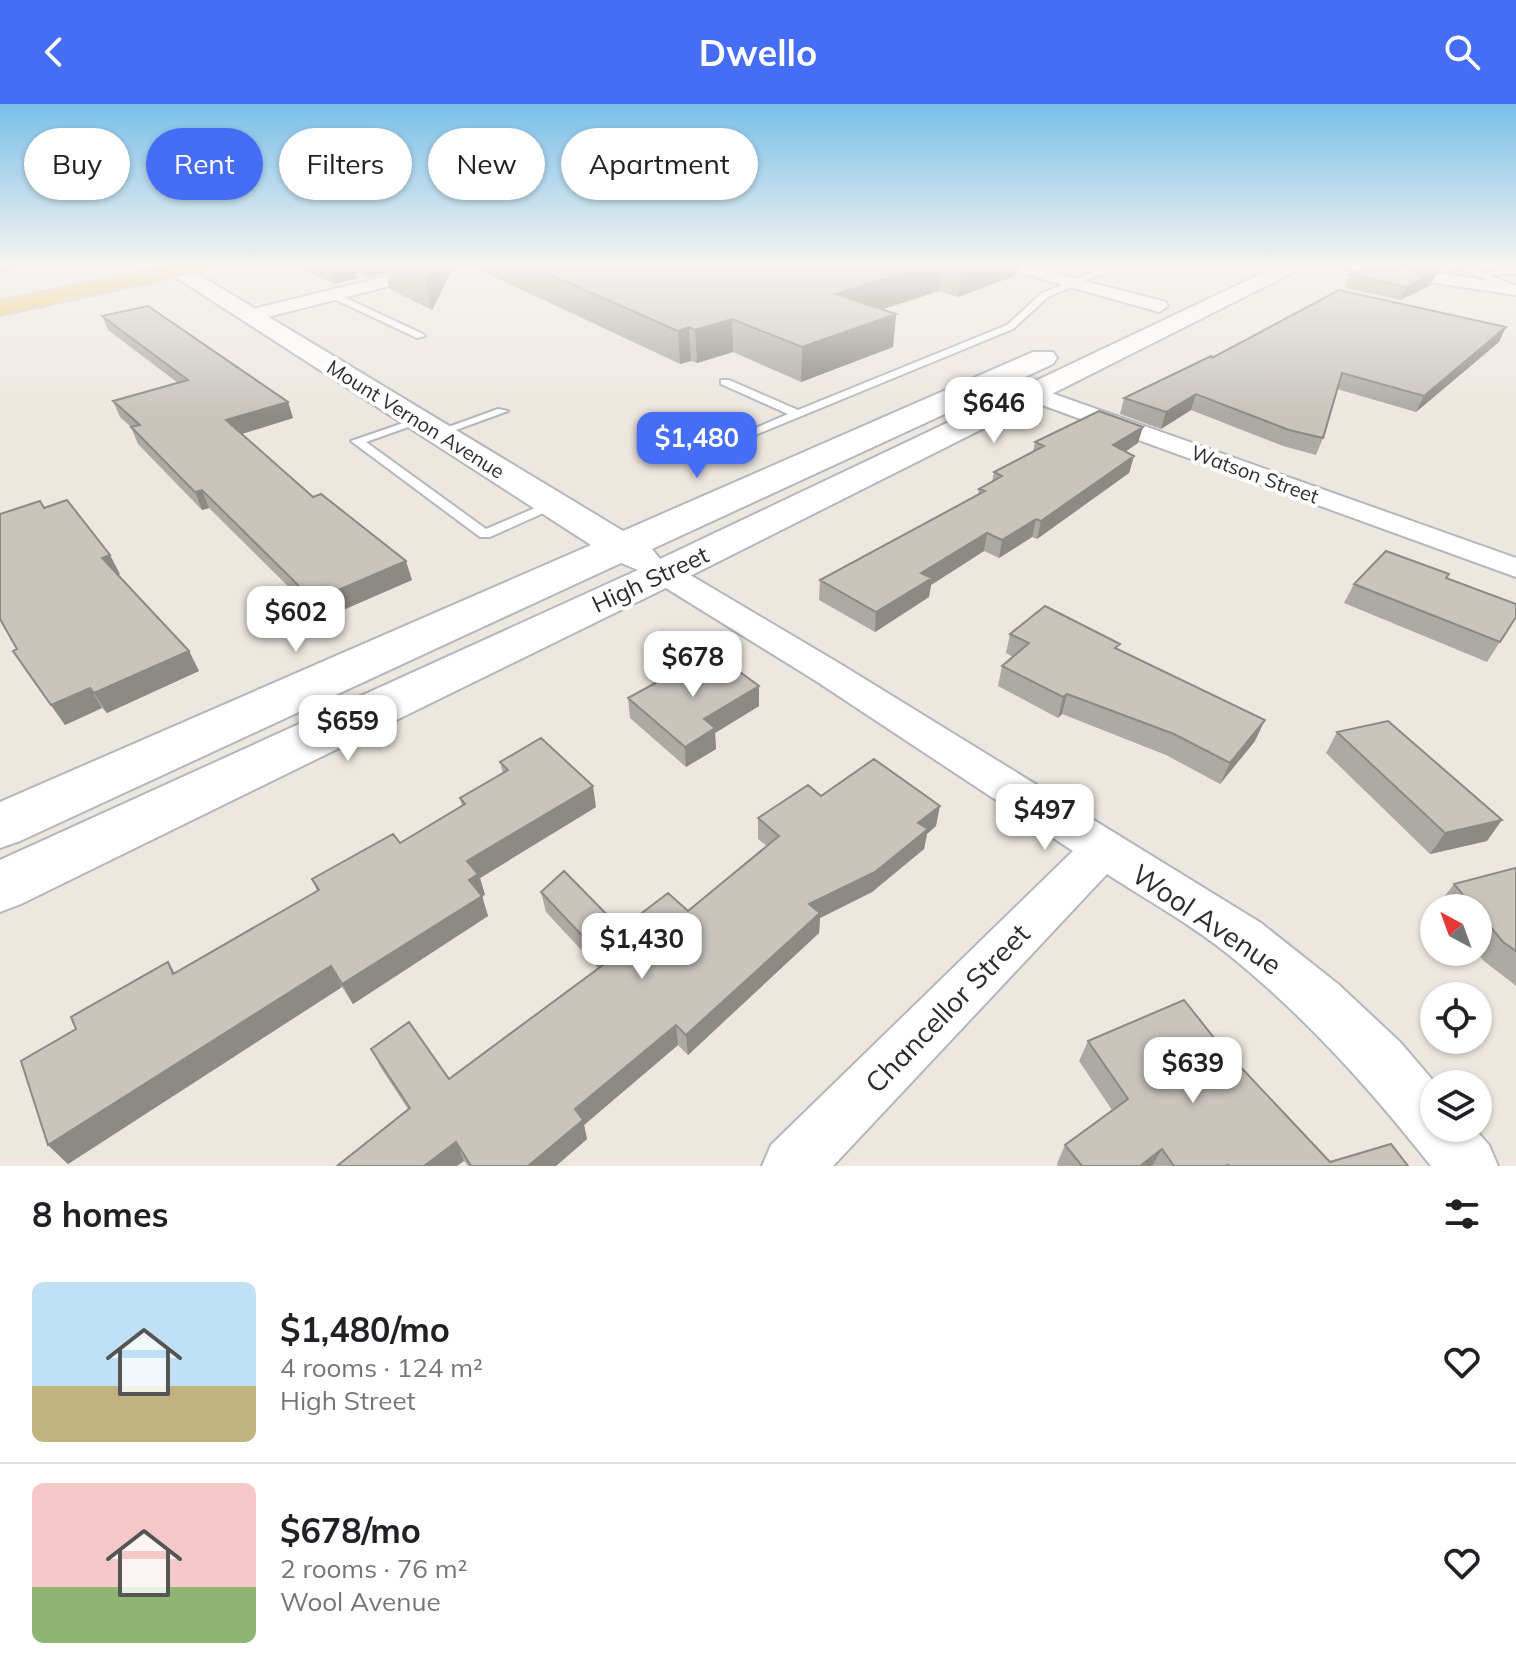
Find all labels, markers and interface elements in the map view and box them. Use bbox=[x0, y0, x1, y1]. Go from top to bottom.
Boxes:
icon: back bbox=[32, 30, 76, 74]
text: Dwello bbox=[699, 30, 817, 75]
icon: search bbox=[1440, 30, 1484, 74]
chip: Buy bbox=[24, 128, 130, 200]
chip: Rent bbox=[146, 128, 263, 200]
chip: Filters bbox=[279, 128, 412, 200]
chip: New bbox=[428, 128, 545, 200]
chip: Apartment bbox=[561, 128, 758, 200]
street label: Mount Vernon Avenue bbox=[323, 354, 509, 484]
pin: $646 bbox=[947, 377, 1041, 445]
text: $646 bbox=[963, 386, 1025, 419]
pin: $1,480 bbox=[632, 412, 762, 480]
text: $1,480 bbox=[655, 421, 739, 454]
street label: Watson Street bbox=[1188, 439, 1322, 509]
street label: High Street bbox=[587, 539, 713, 619]
pin: $602 bbox=[249, 586, 343, 654]
text: $602 bbox=[265, 595, 327, 628]
pin: $678 bbox=[646, 631, 740, 699]
text: $678 bbox=[662, 640, 724, 673]
pin: $659 bbox=[301, 695, 395, 763]
text: $659 bbox=[317, 704, 379, 737]
pin: $497 bbox=[998, 784, 1092, 852]
text: $497 bbox=[1014, 793, 1076, 826]
street label: Wool Avenue bbox=[1126, 856, 1288, 982]
north arrow bbox=[1420, 894, 1492, 966]
map controls bbox=[1420, 894, 1492, 1142]
pin: $1,430 bbox=[577, 913, 707, 981]
street label: Chancellor Street bbox=[857, 916, 1037, 1100]
text: $1,430 bbox=[600, 922, 684, 955]
button: locate bbox=[1420, 982, 1492, 1054]
pin: $639 bbox=[1146, 1037, 1240, 1105]
text: $639 bbox=[1162, 1046, 1224, 1079]
button: layers bbox=[1420, 1070, 1492, 1142]
icon: filters bbox=[1440, 1192, 1484, 1236]
text: 8 homes bbox=[32, 1193, 169, 1236]
text: $1,480/mo bbox=[280, 1308, 450, 1351]
icon: home bbox=[96, 1314, 192, 1410]
icon: heart bbox=[1440, 1340, 1484, 1384]
text: 4 rooms · 124 m² bbox=[280, 1351, 483, 1384]
text: High Street bbox=[280, 1384, 416, 1417]
text: $678/mo bbox=[280, 1509, 421, 1552]
icon: home bbox=[96, 1515, 192, 1611]
icon: heart bbox=[1440, 1541, 1484, 1585]
text: 2 rooms · 76 m² bbox=[280, 1552, 467, 1585]
text: Wool Avenue bbox=[280, 1585, 441, 1618]

